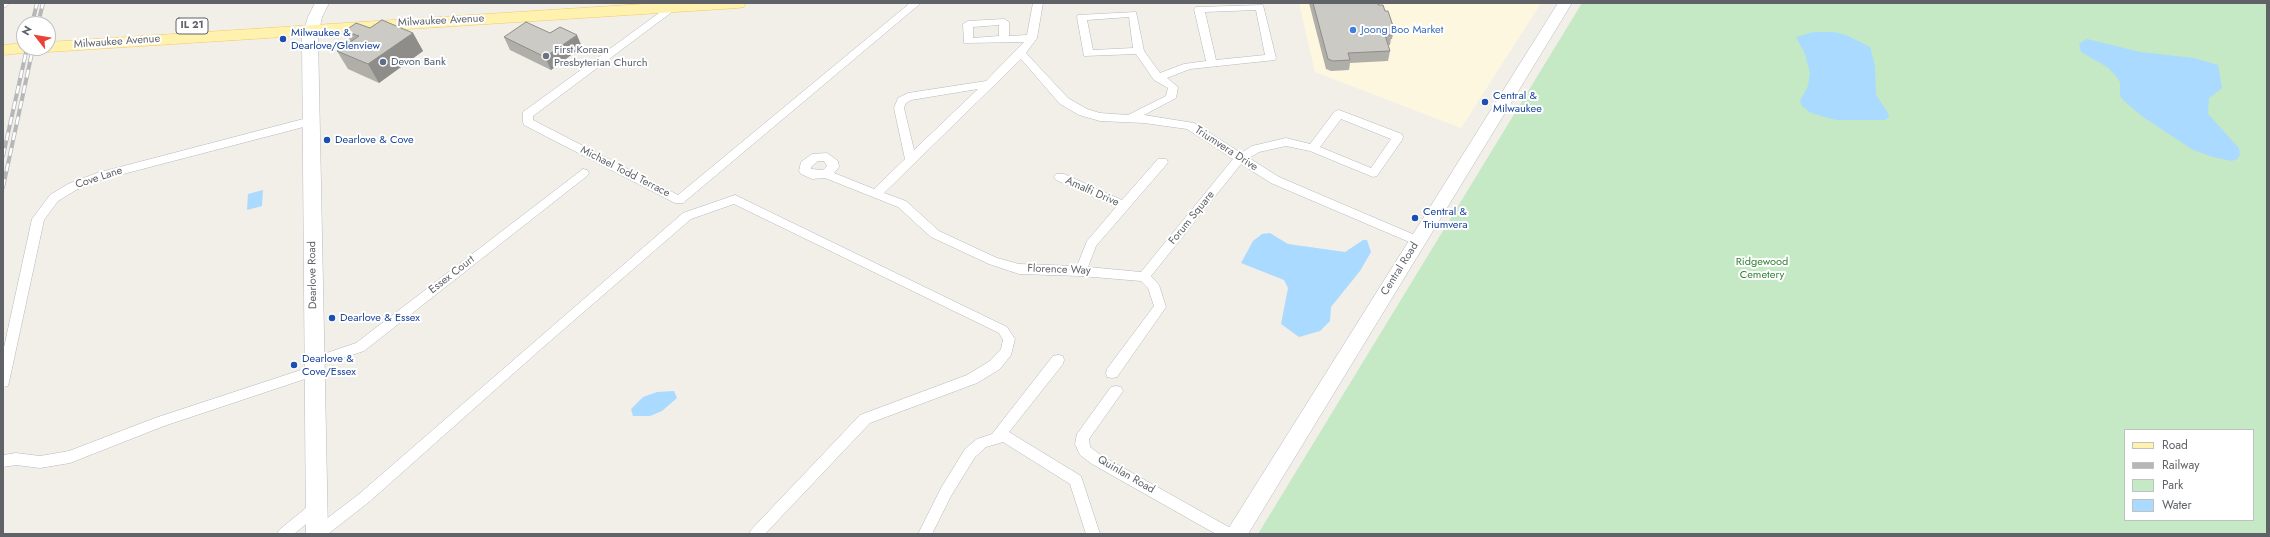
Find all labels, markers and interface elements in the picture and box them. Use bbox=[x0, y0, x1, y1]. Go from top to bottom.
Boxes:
street label: Milwaukee Avenue bbox=[398, 12, 484, 30]
north arrow bbox=[16, 16, 56, 56]
road number: IL 21 bbox=[176, 18, 208, 34]
text: N bbox=[17, 22, 36, 38]
place label: Joong Boo Market bbox=[1361, 23, 1443, 37]
marker: Joong Boo Market bbox=[1348, 25, 1358, 35]
place label: Milwaukee & Dearlove/Glenview bbox=[291, 26, 380, 52]
street label: Milwaukee Avenue bbox=[73, 32, 161, 52]
marker: Milwaukee & Dearlove/Glenview bbox=[278, 34, 288, 44]
place label: First Korean Presbyterian Church bbox=[554, 43, 647, 69]
marker: First Korean Presbyterian Church bbox=[541, 51, 551, 61]
place label: Devon Bank bbox=[391, 55, 446, 69]
marker: Devon Bank bbox=[378, 57, 388, 67]
place label: Central & Milwaukee bbox=[1493, 89, 1542, 115]
marker: Central & Milwaukee bbox=[1480, 97, 1490, 107]
street label: Triumvera Drive bbox=[1192, 124, 1260, 174]
place label: Dearlove & Cove bbox=[335, 133, 414, 147]
marker: Dearlove & Cove bbox=[322, 135, 332, 145]
street label: Michael Todd Terrace bbox=[578, 144, 672, 200]
street label: Cove Lane bbox=[74, 164, 124, 192]
street label: Amalfi Drive bbox=[1063, 174, 1121, 210]
street label: Forum Square bbox=[1166, 188, 1218, 248]
place label: Central & Triumvera bbox=[1423, 205, 1468, 231]
marker: Central & Triumvera bbox=[1410, 213, 1420, 223]
street label: Central Road bbox=[1378, 240, 1422, 298]
street label: Dearlove Road bbox=[306, 241, 320, 309]
street label: Essex Court bbox=[427, 253, 477, 297]
park label: Ridgewood Cemetery bbox=[1736, 255, 1788, 281]
street label: Florence Way bbox=[1027, 262, 1091, 278]
place label: Dearlove & Essex bbox=[340, 311, 420, 325]
marker: Dearlove & Essex bbox=[327, 313, 337, 323]
place label: Dearlove & Cove/Essex bbox=[302, 352, 356, 378]
marker: Dearlove & Cove/Essex bbox=[289, 360, 299, 370]
legend bbox=[2124, 429, 2254, 521]
text: Road bbox=[2162, 436, 2188, 454]
street label: Quinlan Road bbox=[1095, 453, 1157, 497]
text: Railway bbox=[2162, 456, 2200, 474]
text: Park bbox=[2162, 476, 2183, 494]
text: Water bbox=[2162, 496, 2192, 514]

